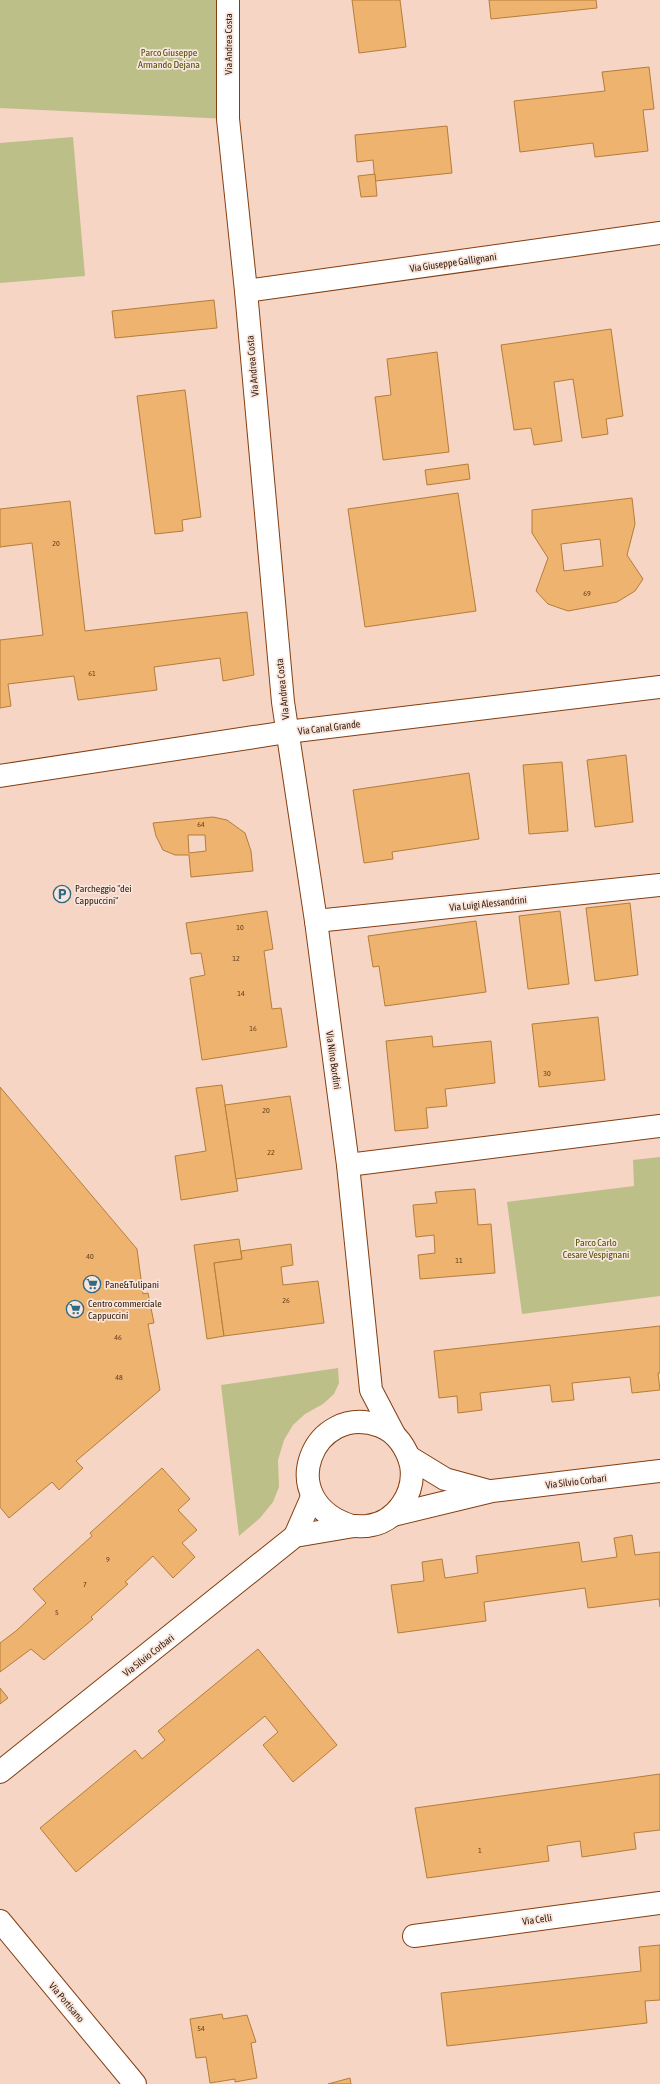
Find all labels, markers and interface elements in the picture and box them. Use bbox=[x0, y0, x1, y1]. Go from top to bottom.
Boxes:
street label: Via Andrea Costa bbox=[223, 13, 234, 75]
park label: Parco Giuseppe Armando Dejana bbox=[138, 47, 200, 70]
street label: Via Giuseppe Gallignani bbox=[409, 251, 497, 274]
street label: Via Andrea Costa bbox=[244, 335, 261, 397]
house number: 20 bbox=[52, 539, 60, 548]
house number: 69 bbox=[583, 589, 591, 598]
street label: Via Andrea Costa bbox=[274, 657, 291, 720]
house number: 61 bbox=[88, 669, 96, 678]
street label: Via Canal Grande bbox=[297, 718, 361, 737]
house number: 64 bbox=[197, 820, 205, 829]
place label: Parcheggio "dei Cappuccini" bbox=[75, 883, 132, 906]
parking icon: Parcheggio "dei Cappuccini" bbox=[52, 884, 72, 904]
street label: Via Luigi Alessandrini bbox=[449, 894, 527, 913]
house number: 10 bbox=[236, 923, 244, 932]
house number: 12 bbox=[232, 954, 240, 963]
house number: 14 bbox=[237, 989, 245, 998]
house number: 16 bbox=[249, 1024, 257, 1033]
street label: Via Nino Bordini bbox=[324, 1030, 343, 1090]
house number: 30 bbox=[543, 1069, 551, 1078]
house number: 20 bbox=[262, 1106, 270, 1115]
house number: 22 bbox=[267, 1148, 275, 1157]
park label: Parco Carlo Cesare Vespignani bbox=[563, 1237, 629, 1260]
house number: 40 bbox=[86, 1252, 94, 1261]
house number: 11 bbox=[455, 1256, 463, 1265]
supermarket icon: Pane&Tulipani bbox=[82, 1274, 102, 1294]
place label: Pane&Tulipani bbox=[105, 1279, 159, 1290]
house number: 26 bbox=[282, 1296, 290, 1305]
place label: Centro commerciale Cappuccini bbox=[88, 1298, 162, 1321]
supermarket icon: Centro commerciale Cappuccini bbox=[65, 1299, 85, 1319]
house number: 46 bbox=[114, 1333, 122, 1342]
house number: 48 bbox=[115, 1373, 123, 1382]
street label: Via Silvio Corbari bbox=[545, 1472, 607, 1491]
house number: 9 bbox=[106, 1555, 110, 1564]
house number: 7 bbox=[83, 1580, 87, 1589]
house number: 5 bbox=[55, 1608, 59, 1617]
street label: Via Silvio Corbari bbox=[121, 1632, 176, 1679]
house number: 1 bbox=[478, 1846, 482, 1855]
street label: Via Celli bbox=[522, 1912, 553, 1927]
street label: Via Portisano bbox=[47, 1980, 87, 2025]
house number: 54 bbox=[197, 2024, 205, 2033]

